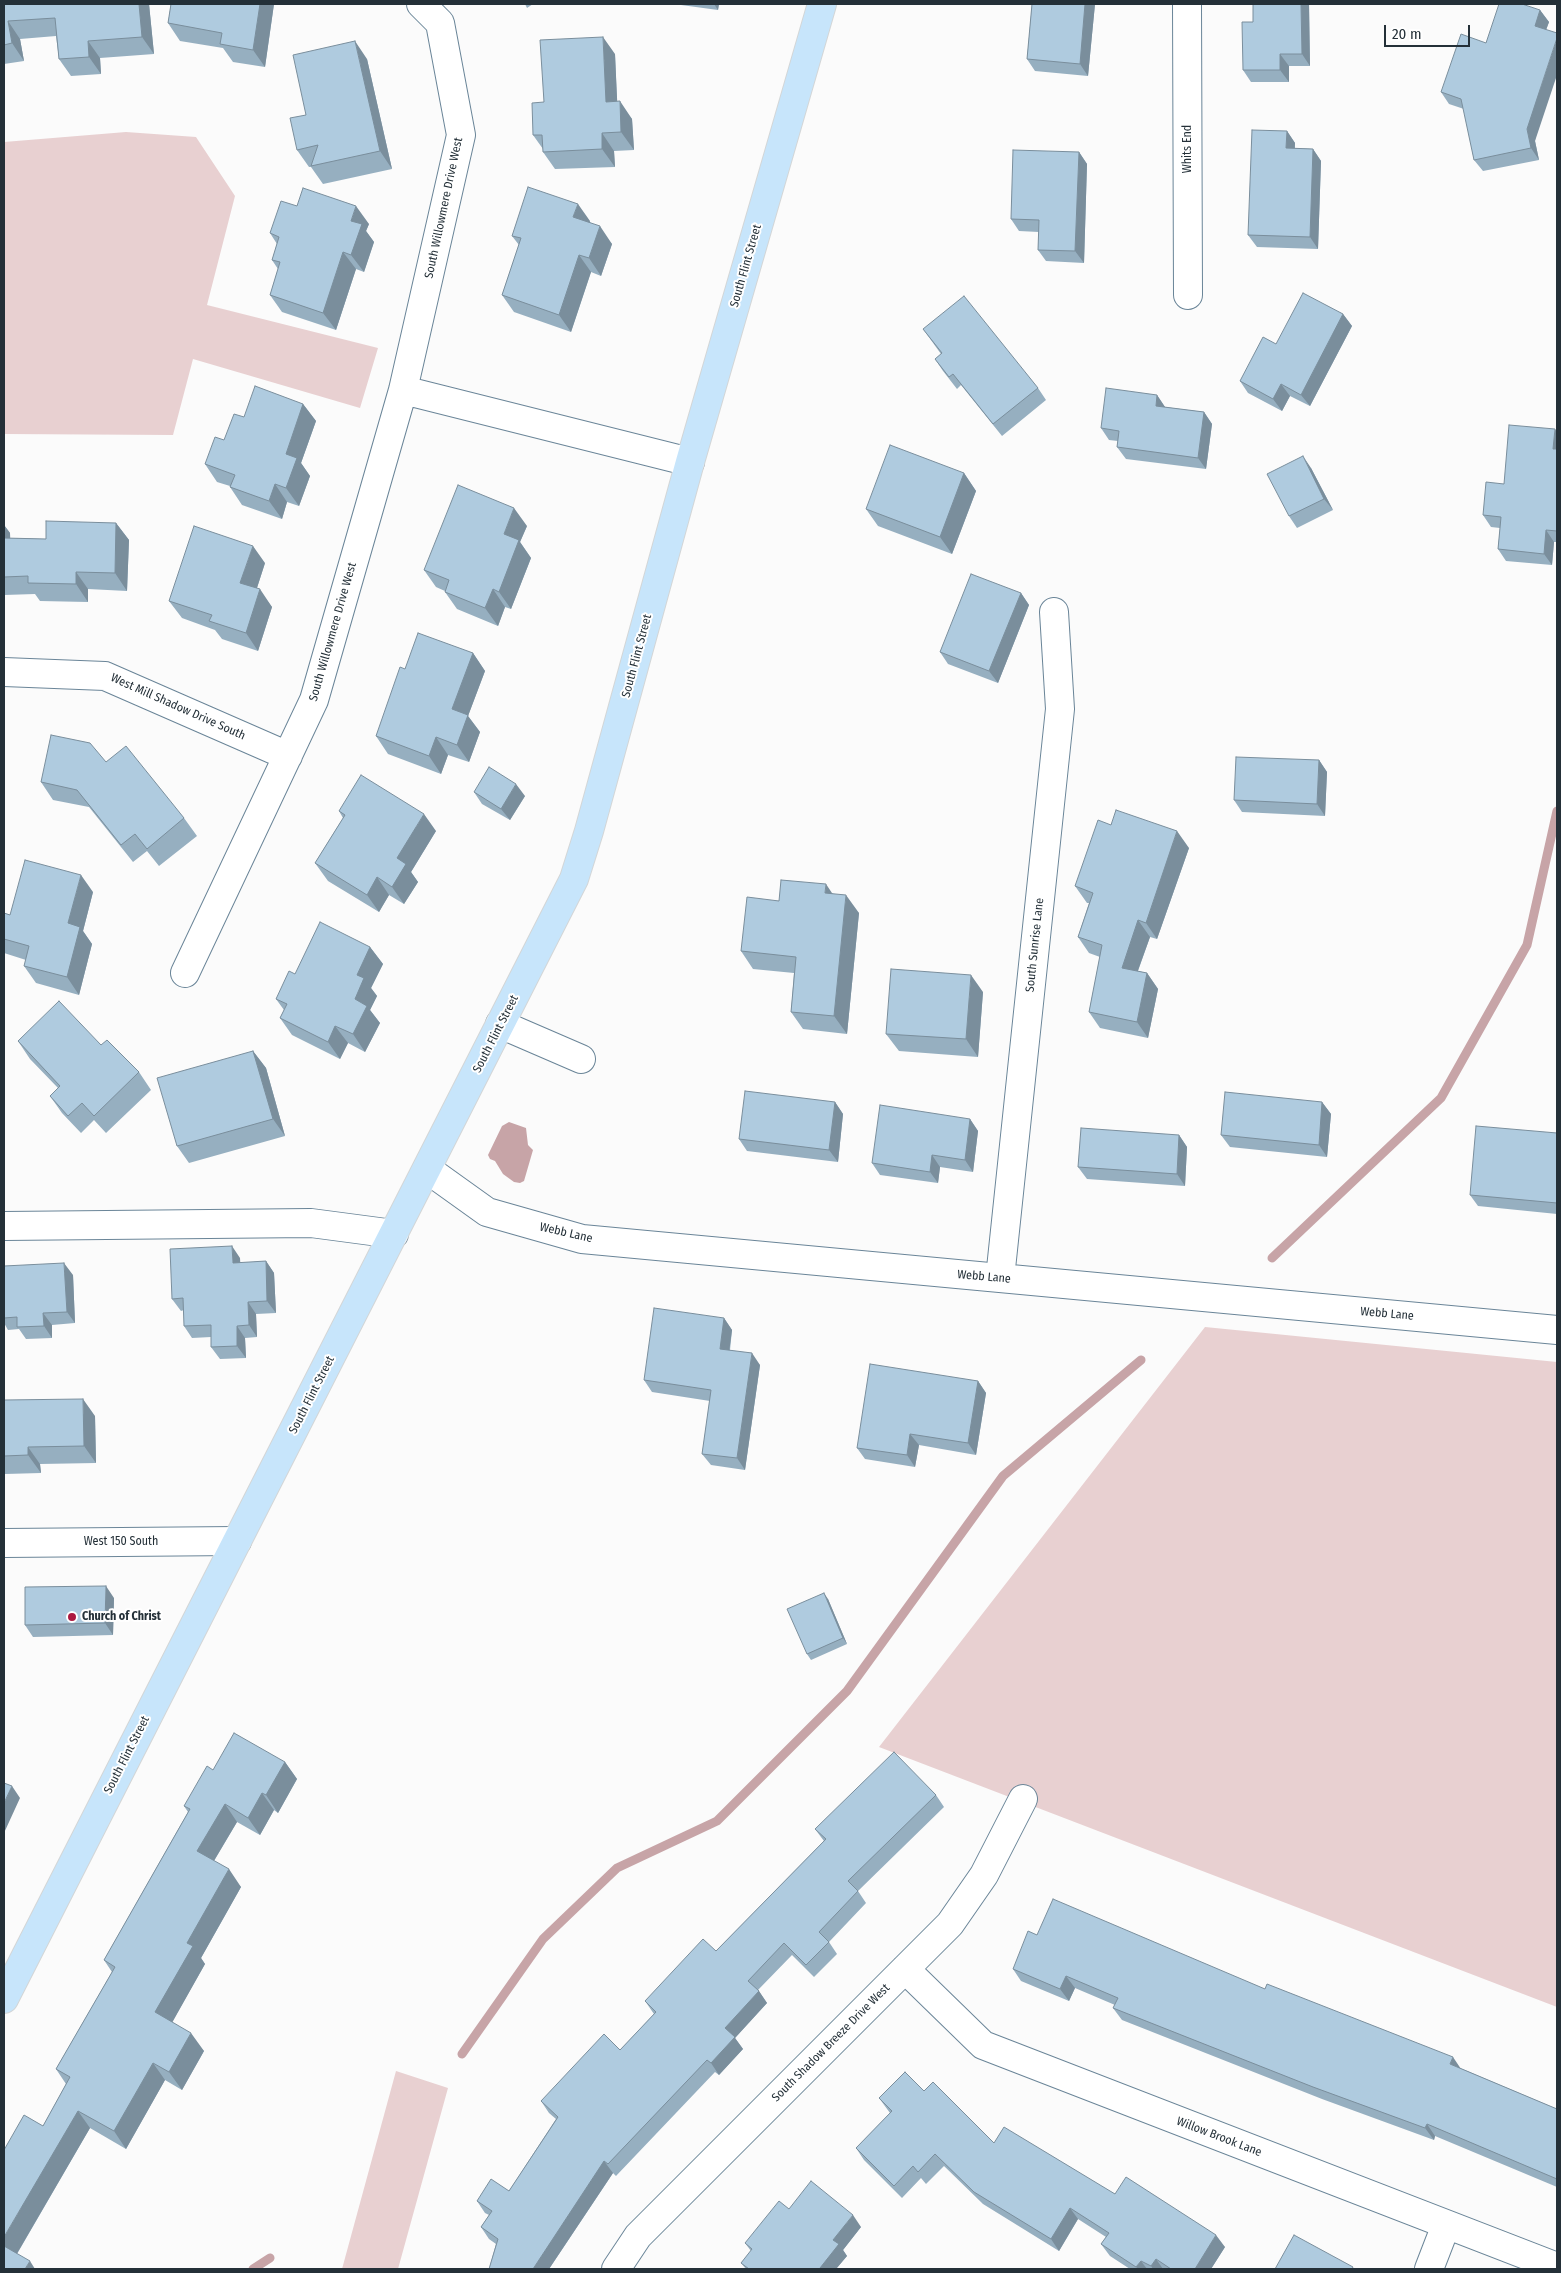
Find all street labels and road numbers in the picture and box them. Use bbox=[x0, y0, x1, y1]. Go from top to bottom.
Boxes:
street label: Whits End bbox=[1181, 125, 1195, 173]
street label: South Willowmere Drive West bbox=[422, 136, 466, 280]
street label: South Flint Street bbox=[727, 223, 765, 309]
street label: South Willowmere Drive West bbox=[306, 561, 360, 703]
street label: South Flint Street bbox=[619, 613, 655, 699]
street label: West Mill Shadow Drive South bbox=[108, 671, 248, 743]
street label: South Sunrise Lane bbox=[1023, 897, 1047, 993]
street label: South Flint Street bbox=[470, 993, 522, 1075]
street label: Webb Lane bbox=[538, 1220, 594, 1246]
street label: Webb Lane bbox=[957, 1267, 1011, 1287]
street label: Webb Lane bbox=[1360, 1304, 1414, 1324]
street label: South Flint Street bbox=[286, 1354, 338, 1436]
street label: West 150 South bbox=[84, 1535, 158, 1549]
street label: South Flint Street bbox=[101, 1714, 153, 1796]
street label: South Shadow Breeze Drive West bbox=[769, 1981, 893, 2105]
street label: Willow Brook Lane bbox=[1174, 2114, 1264, 2160]

